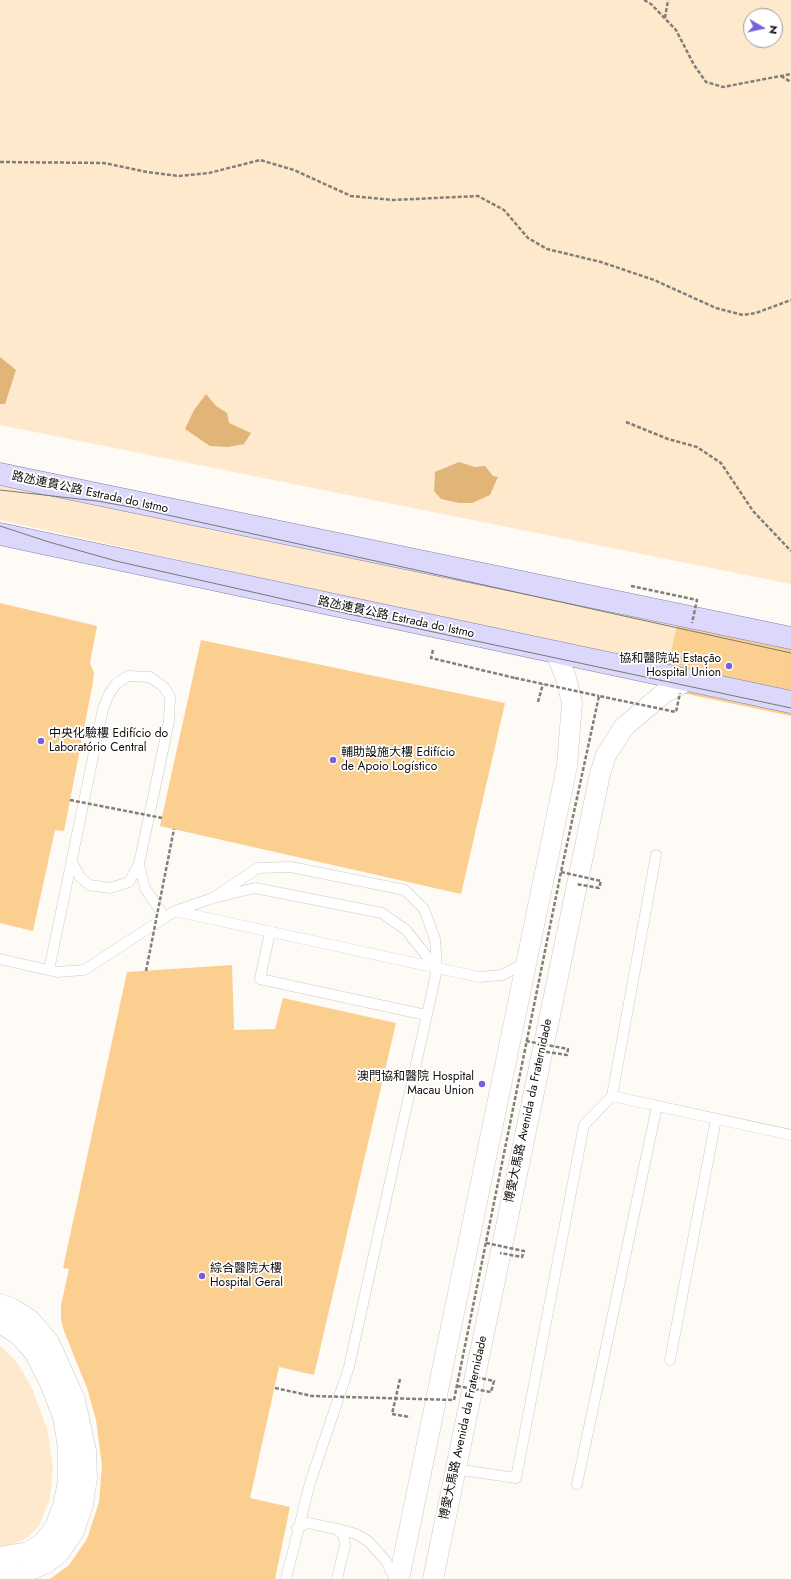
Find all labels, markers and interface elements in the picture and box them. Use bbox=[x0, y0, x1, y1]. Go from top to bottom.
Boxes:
north arrow bbox=[743, 8, 783, 48]
text: N bbox=[765, 24, 782, 35]
street label: 路氹連貫公路 Estrada do Istmo bbox=[10, 469, 170, 517]
street label: 路氹連貫公路 Estrada do Istmo bbox=[316, 594, 476, 642]
place label: 協和醫院站 Estação Hospital Union bbox=[619, 652, 721, 680]
marker: 協和醫院站 Estação Hospital Union bbox=[724, 661, 734, 671]
place label: 中央化驗樓 Edifício do Laboratório Central bbox=[49, 727, 168, 755]
marker: 中央化驗樓 Edifício do Laboratório Central bbox=[36, 736, 46, 746]
place label: 輔助設施大樓 Edifício de Apoio Logístico bbox=[341, 746, 455, 774]
marker: 輔助設施大樓 Edifício de Apoio Logístico bbox=[328, 755, 338, 765]
street label: 博愛大馬路 Avenida da Fraternidade bbox=[502, 1018, 556, 1204]
place label: 澳門協和醫院 Hospital Macau Union bbox=[357, 1070, 474, 1098]
marker: 澳門協和醫院 Hospital Macau Union bbox=[477, 1079, 487, 1089]
place label: 綜合醫院大樓 Hospital Geral bbox=[210, 1262, 283, 1290]
marker: 綜合醫院大樓 Hospital Geral bbox=[197, 1271, 207, 1281]
street label: 博愛大馬路 Avenida da Fraternidade bbox=[437, 1335, 491, 1521]

